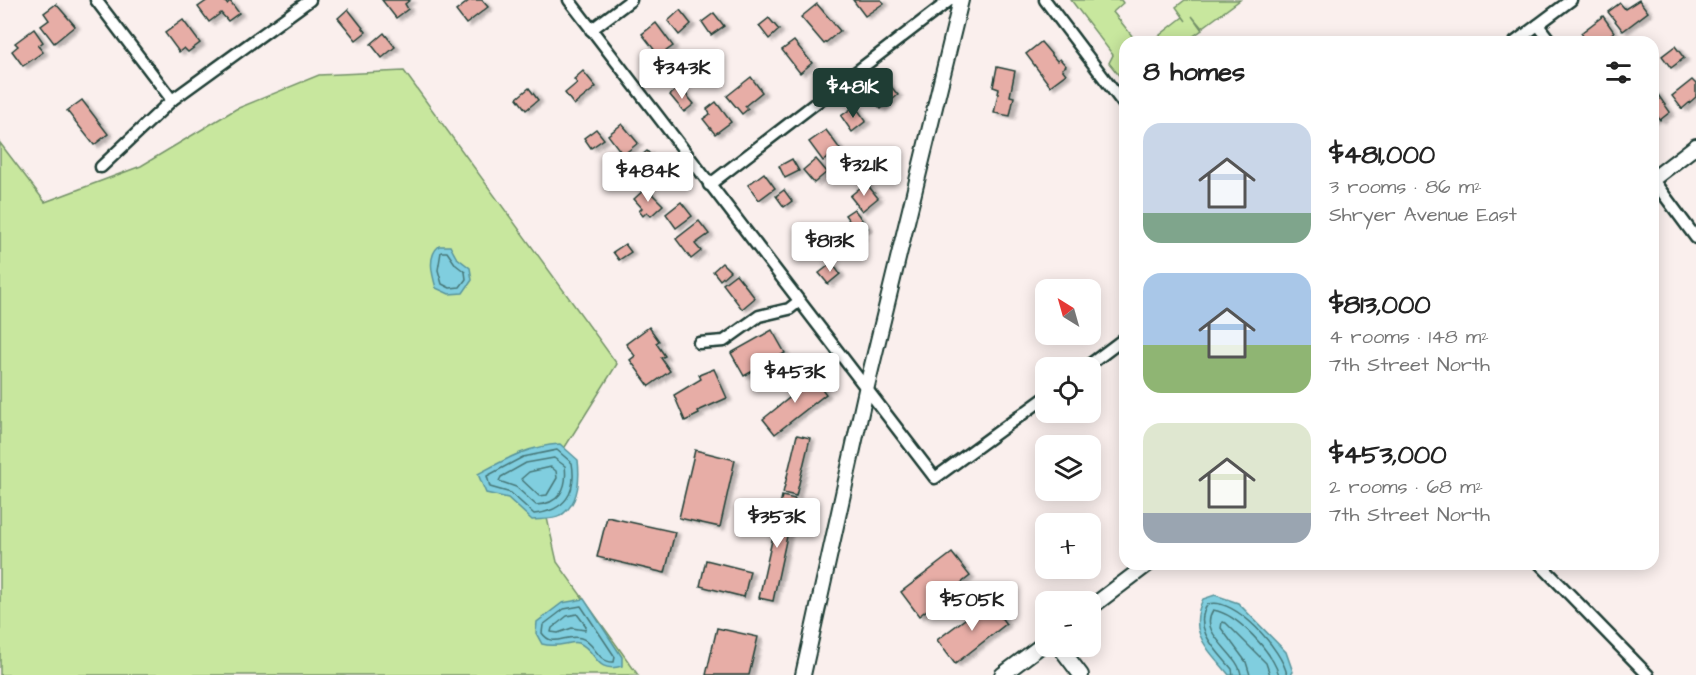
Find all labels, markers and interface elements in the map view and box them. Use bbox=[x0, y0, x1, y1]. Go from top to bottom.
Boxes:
pin: $343K bbox=[640, 49, 724, 100]
text: $343K bbox=[653, 54, 711, 82]
text: 8 homes bbox=[1143, 54, 1245, 90]
icon: filters bbox=[1602, 56, 1635, 89]
pin: $481K bbox=[811, 68, 895, 119]
text: $481K bbox=[827, 73, 879, 101]
text: $481,000 bbox=[1329, 137, 1435, 173]
pin: $321K bbox=[822, 146, 906, 197]
icon: home bbox=[1191, 147, 1263, 219]
text: $321K bbox=[840, 151, 888, 179]
pin: $484K bbox=[606, 152, 690, 203]
text: $484K bbox=[616, 157, 680, 185]
text: 3 rooms · 86 m² bbox=[1329, 173, 1482, 201]
text: Shryer Avenue East bbox=[1329, 201, 1517, 229]
pin: $813K bbox=[788, 222, 872, 273]
text: $813K bbox=[806, 227, 854, 255]
north arrow bbox=[1035, 279, 1101, 345]
map controls bbox=[1035, 279, 1101, 657]
text: $813,000 bbox=[1329, 287, 1431, 323]
icon: home bbox=[1191, 297, 1263, 369]
text: 4 rooms · 148 m² bbox=[1329, 323, 1489, 351]
text: 7th Street North bbox=[1329, 351, 1490, 379]
pin: $453K bbox=[753, 353, 837, 404]
button: locate bbox=[1035, 357, 1101, 423]
text: $453K bbox=[764, 358, 826, 386]
button: layers bbox=[1035, 435, 1101, 501]
text: $453,000 bbox=[1329, 437, 1447, 473]
icon: home bbox=[1191, 447, 1263, 519]
text: 2 rooms · 68 m² bbox=[1329, 473, 1483, 501]
pin: $353K bbox=[735, 498, 819, 549]
text: 7th Street North bbox=[1329, 501, 1490, 529]
text: $353K bbox=[748, 503, 806, 531]
button: + bbox=[1035, 513, 1101, 579]
pin: $505K bbox=[930, 581, 1014, 632]
text: $505K bbox=[940, 586, 1004, 614]
button: − bbox=[1035, 591, 1101, 657]

